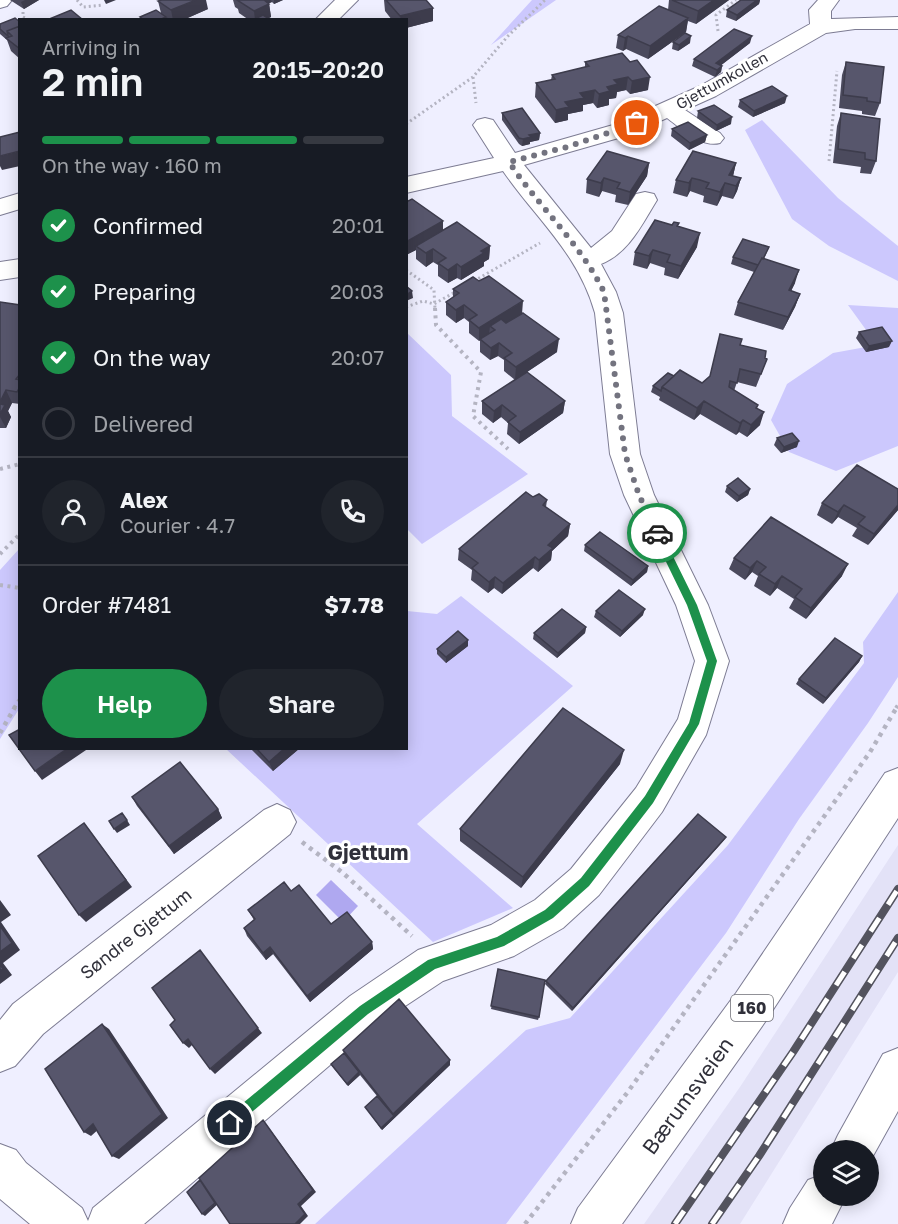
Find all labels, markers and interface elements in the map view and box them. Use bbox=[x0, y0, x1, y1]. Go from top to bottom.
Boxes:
text: Arriving in bbox=[42, 35, 140, 59]
street label: Gjettumkollen bbox=[673, 48, 771, 113]
text: 20:15–20:20 bbox=[253, 56, 384, 83]
text: 2 min bbox=[42, 58, 143, 105]
pin bbox=[611, 97, 662, 148]
icon: bag bbox=[620, 106, 653, 139]
text: On the way · 160 m bbox=[42, 153, 222, 177]
icon: check bbox=[42, 209, 75, 242]
text: Confirmed bbox=[93, 212, 203, 239]
text: 20:01 bbox=[332, 213, 384, 237]
icon: check bbox=[42, 275, 75, 308]
text: Preparing bbox=[93, 278, 196, 305]
text: 20:03 bbox=[330, 279, 384, 303]
icon: check bbox=[42, 341, 75, 374]
text: On the way bbox=[93, 344, 211, 371]
text: 20:07 bbox=[331, 345, 384, 369]
text: Delivered bbox=[93, 410, 193, 437]
button: person bbox=[42, 480, 105, 543]
button: phone bbox=[321, 480, 384, 543]
text: Alex bbox=[120, 486, 168, 513]
courier bbox=[627, 503, 687, 563]
text: Courier · 4.7 bbox=[120, 513, 235, 537]
icon: car bbox=[641, 517, 674, 550]
text: Order #7481 bbox=[42, 591, 171, 618]
text: $7.78 bbox=[324, 591, 384, 618]
button: Help bbox=[42, 669, 207, 738]
button: Share bbox=[219, 669, 384, 738]
district label: Gjettum bbox=[328, 839, 408, 865]
street label: Søndre Gjettum bbox=[75, 883, 195, 984]
road number: 160 bbox=[731, 995, 773, 1021]
street label: Bærumsveien bbox=[636, 1032, 738, 1159]
pin bbox=[204, 1097, 255, 1148]
icon: home bbox=[213, 1106, 246, 1139]
map controls bbox=[813, 1140, 879, 1206]
button: layers bbox=[813, 1140, 879, 1206]

